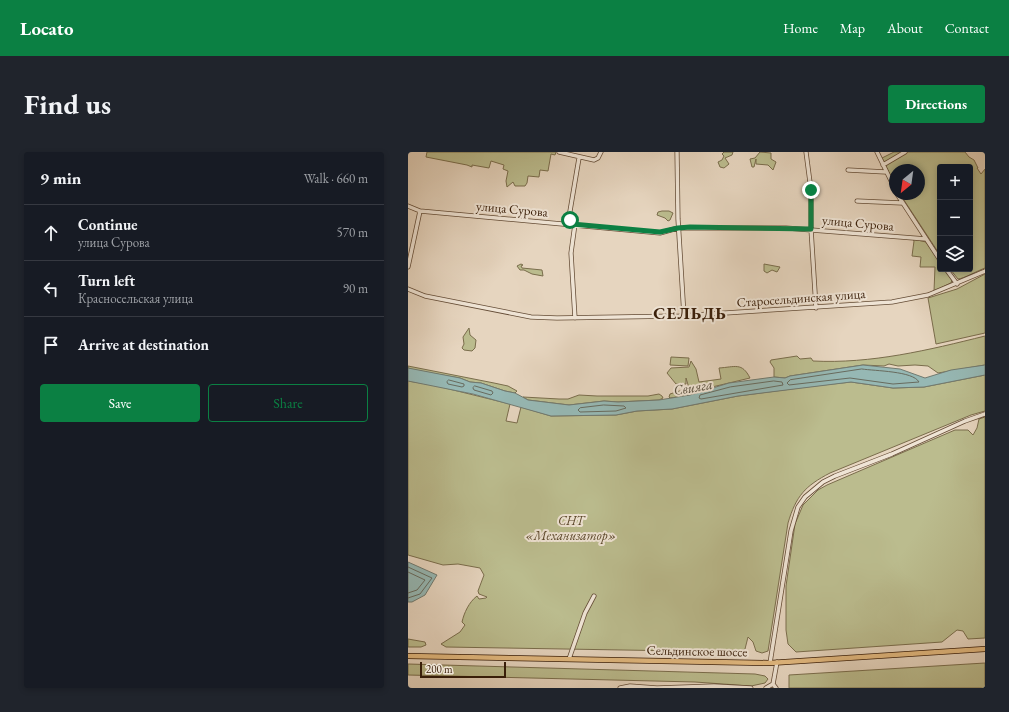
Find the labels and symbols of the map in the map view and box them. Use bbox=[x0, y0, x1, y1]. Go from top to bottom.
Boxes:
north arrow bbox=[889, 164, 925, 200]
route end bbox=[802, 181, 820, 199]
street label: улица Сурова bbox=[476, 197, 549, 221]
route start bbox=[561, 211, 579, 229]
street label: улица Сурова bbox=[822, 211, 895, 235]
street label: Старосельдинская улица bbox=[736, 285, 867, 311]
district label: СЕЛЬДЬ bbox=[653, 302, 727, 324]
water label: Свияга bbox=[672, 375, 714, 399]
park label: СНТ «Механизатор» bbox=[526, 512, 616, 544]
street label: Сельдинское шоссе bbox=[646, 642, 748, 660]
scale bar bbox=[420, 660, 506, 679]

